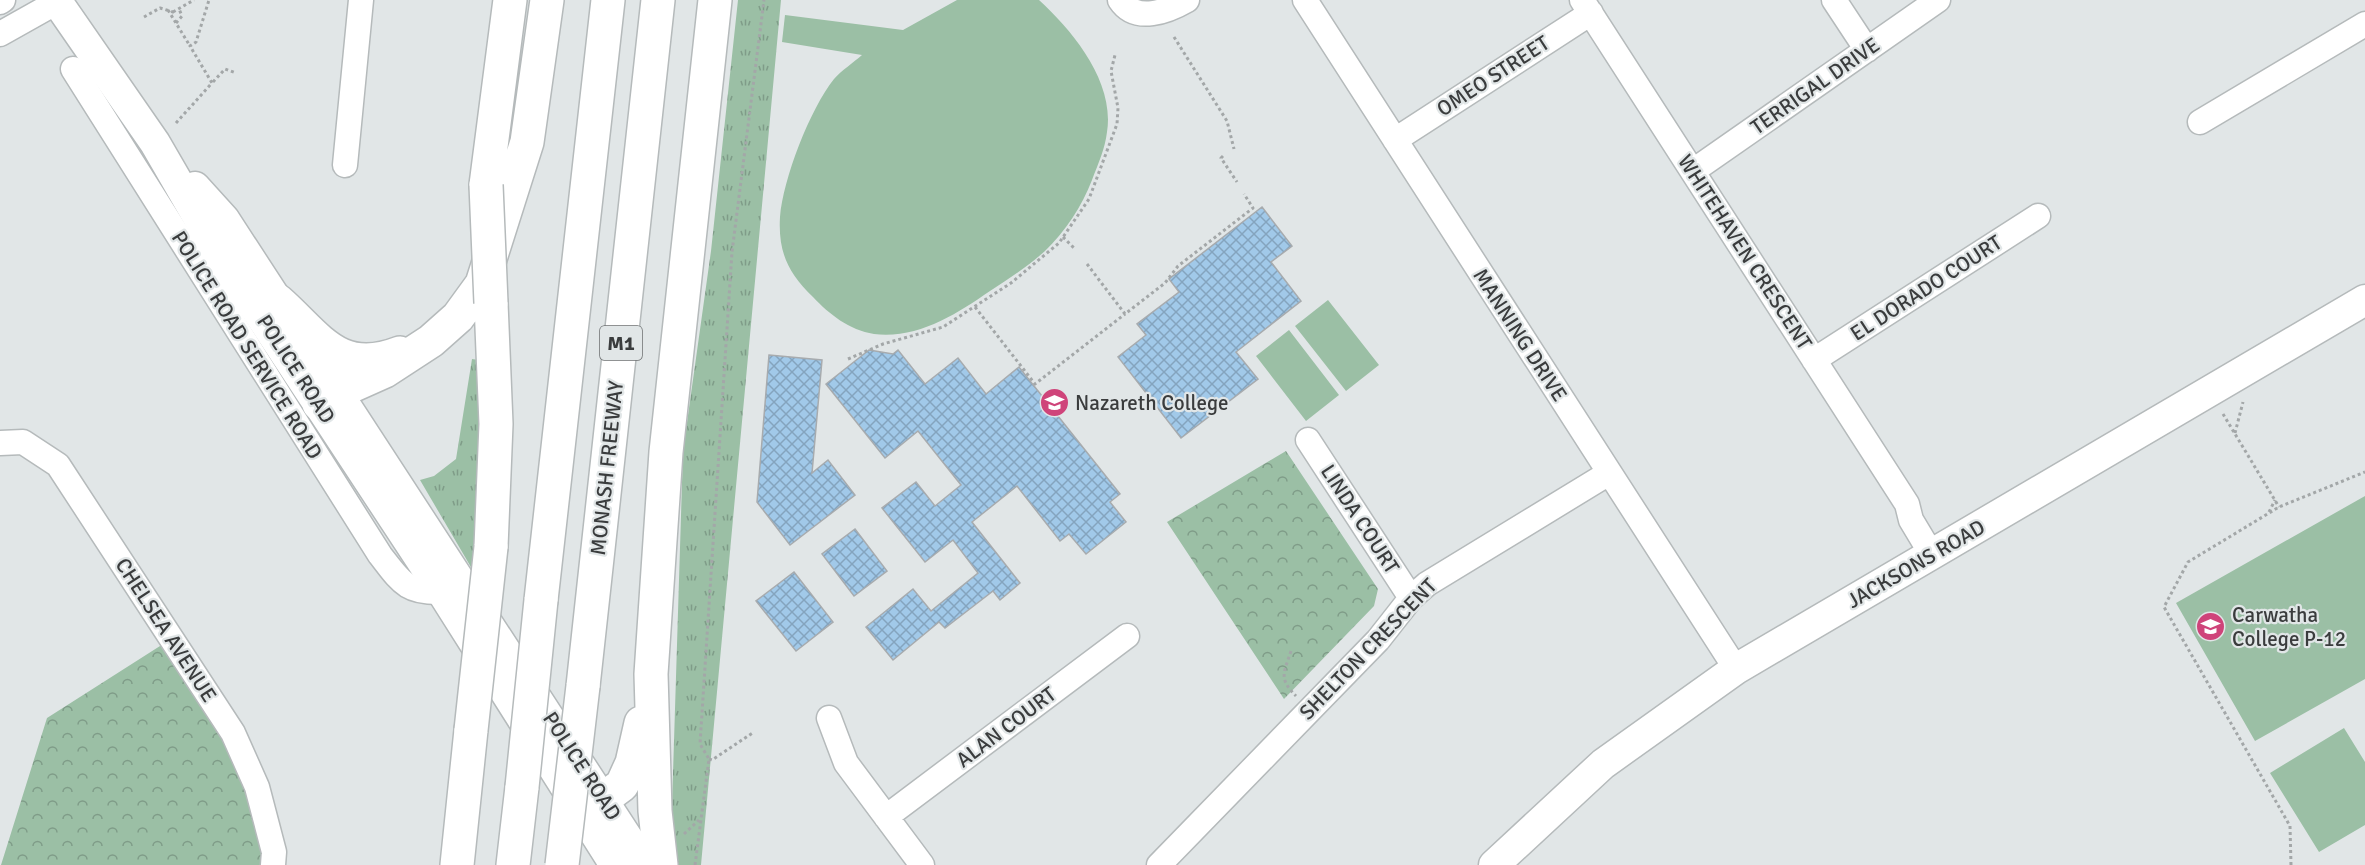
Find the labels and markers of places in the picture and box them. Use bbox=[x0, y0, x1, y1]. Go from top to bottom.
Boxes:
school or university icon: Nazareth College bbox=[1038, 387, 1070, 419]
place label: Nazareth College bbox=[1075, 390, 1229, 416]
place label: Carwatha College P-12 bbox=[2232, 602, 2346, 652]
school or university icon: Carwatha College P-12 bbox=[2195, 611, 2227, 643]

